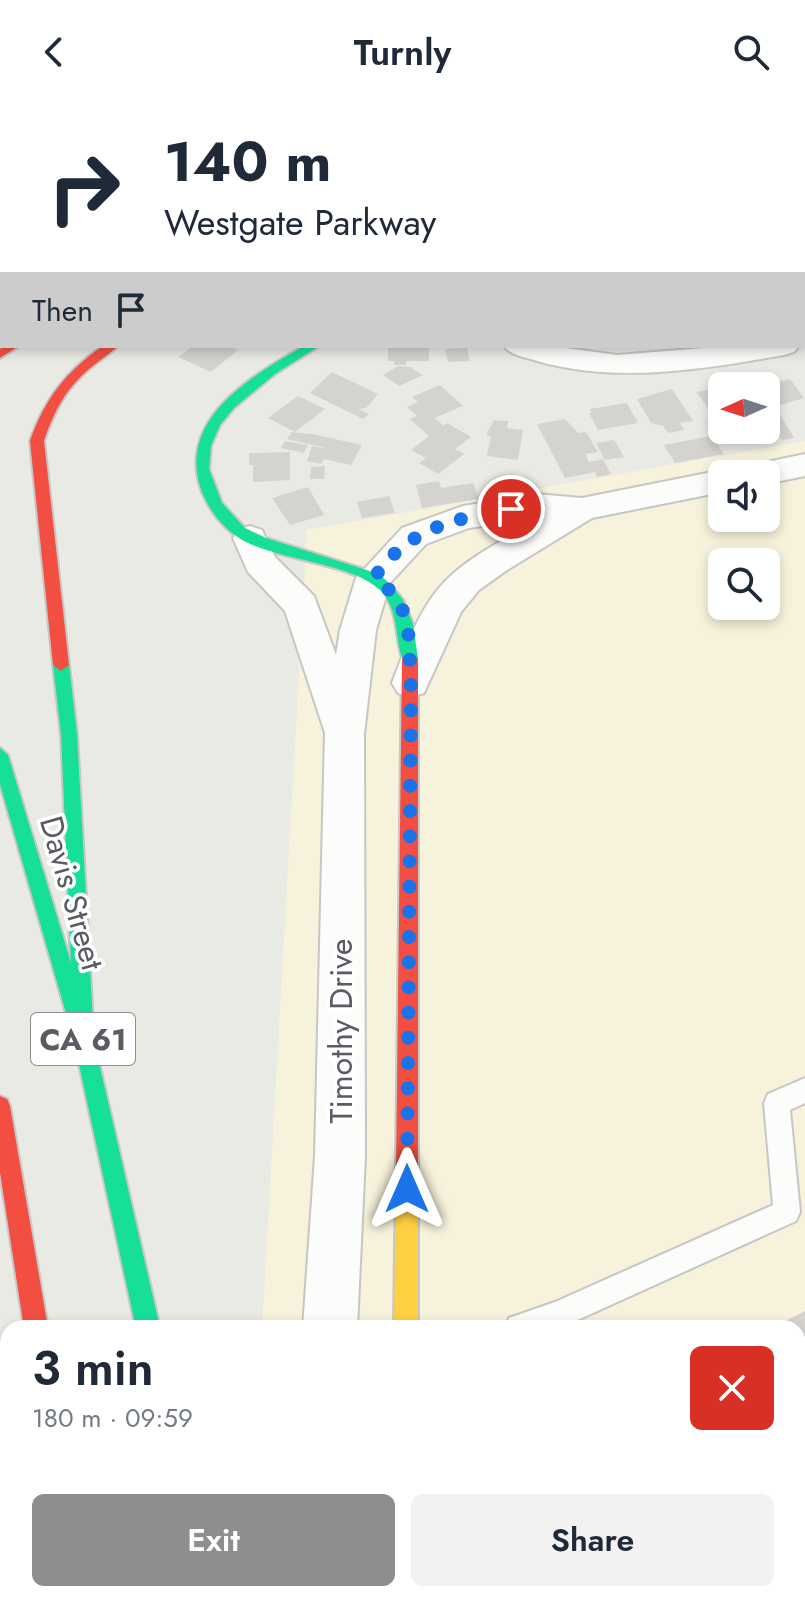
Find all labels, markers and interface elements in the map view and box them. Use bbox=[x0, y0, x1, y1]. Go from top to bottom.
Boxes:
text: Turnly bbox=[354, 26, 451, 78]
icon: back bbox=[32, 30, 76, 74]
icon: search bbox=[729, 30, 773, 74]
text: 140 m bbox=[164, 121, 331, 202]
icon: right bbox=[32, 136, 136, 240]
text: Westgate Parkway bbox=[164, 196, 436, 248]
icon: arrive bbox=[109, 288, 153, 332]
text: Then bbox=[32, 289, 93, 332]
north arrow bbox=[708, 372, 780, 444]
map controls bbox=[708, 372, 780, 620]
button: sound bbox=[708, 460, 780, 532]
pin bbox=[477, 475, 545, 543]
icon: arrive bbox=[489, 487, 533, 531]
button: search bbox=[708, 548, 780, 620]
street label: Davis Street bbox=[28, 811, 116, 976]
street label: Timothy Drive bbox=[318, 939, 364, 1123]
road number: CA 61 bbox=[31, 1013, 135, 1065]
position arrow bbox=[365, 1147, 449, 1231]
text: 3 min bbox=[32, 1334, 154, 1403]
button: close bbox=[690, 1346, 774, 1430]
text: 180 m · 09:59 bbox=[32, 1399, 193, 1437]
button: Exit bbox=[32, 1494, 395, 1586]
button: Share bbox=[411, 1494, 774, 1586]

